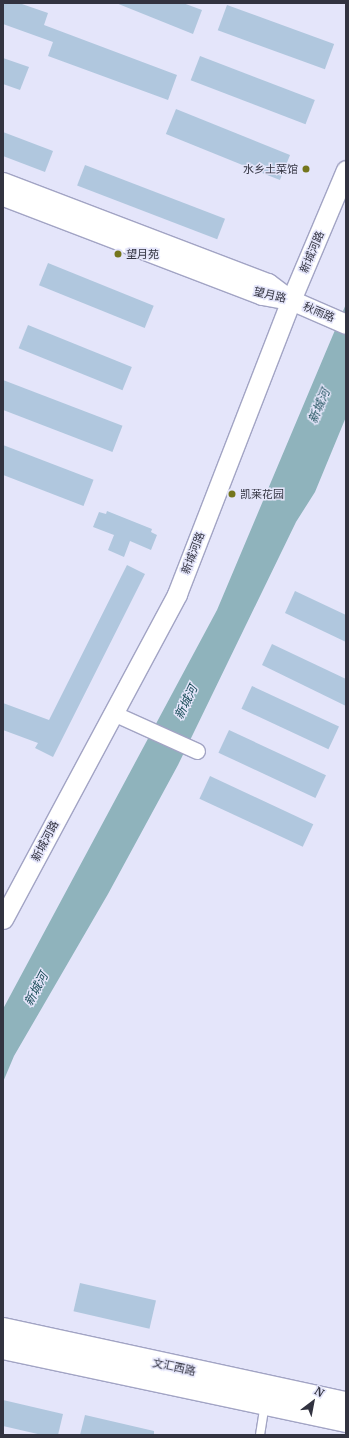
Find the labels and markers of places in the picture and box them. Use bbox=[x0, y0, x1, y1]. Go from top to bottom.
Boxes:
place label: 水乡土菜馆 bbox=[243, 162, 298, 176]
marker: 水乡土菜馆 bbox=[301, 164, 311, 174]
place label: 望月苑 bbox=[126, 247, 159, 261]
marker: 望月苑 bbox=[113, 249, 123, 259]
place label: 凯莱花园 bbox=[240, 487, 284, 501]
marker: 凯莱花园 bbox=[227, 489, 237, 499]

